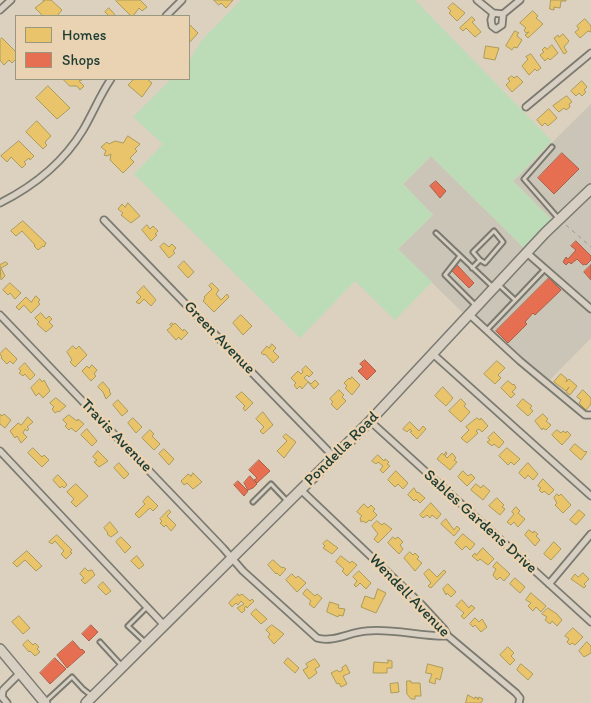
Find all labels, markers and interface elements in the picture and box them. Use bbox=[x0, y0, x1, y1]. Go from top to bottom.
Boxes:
legend bbox=[15, 15, 190, 80]
text: Homes bbox=[62, 26, 106, 44]
text: Shops bbox=[62, 51, 100, 69]
street label: Green Avenue bbox=[179, 297, 259, 379]
street label: Travis Avenue bbox=[76, 395, 156, 477]
street label: Pondella Road bbox=[301, 408, 383, 490]
street label: Sables Gardens Drive bbox=[419, 466, 541, 578]
street label: Wendell Avenue bbox=[364, 550, 454, 642]

